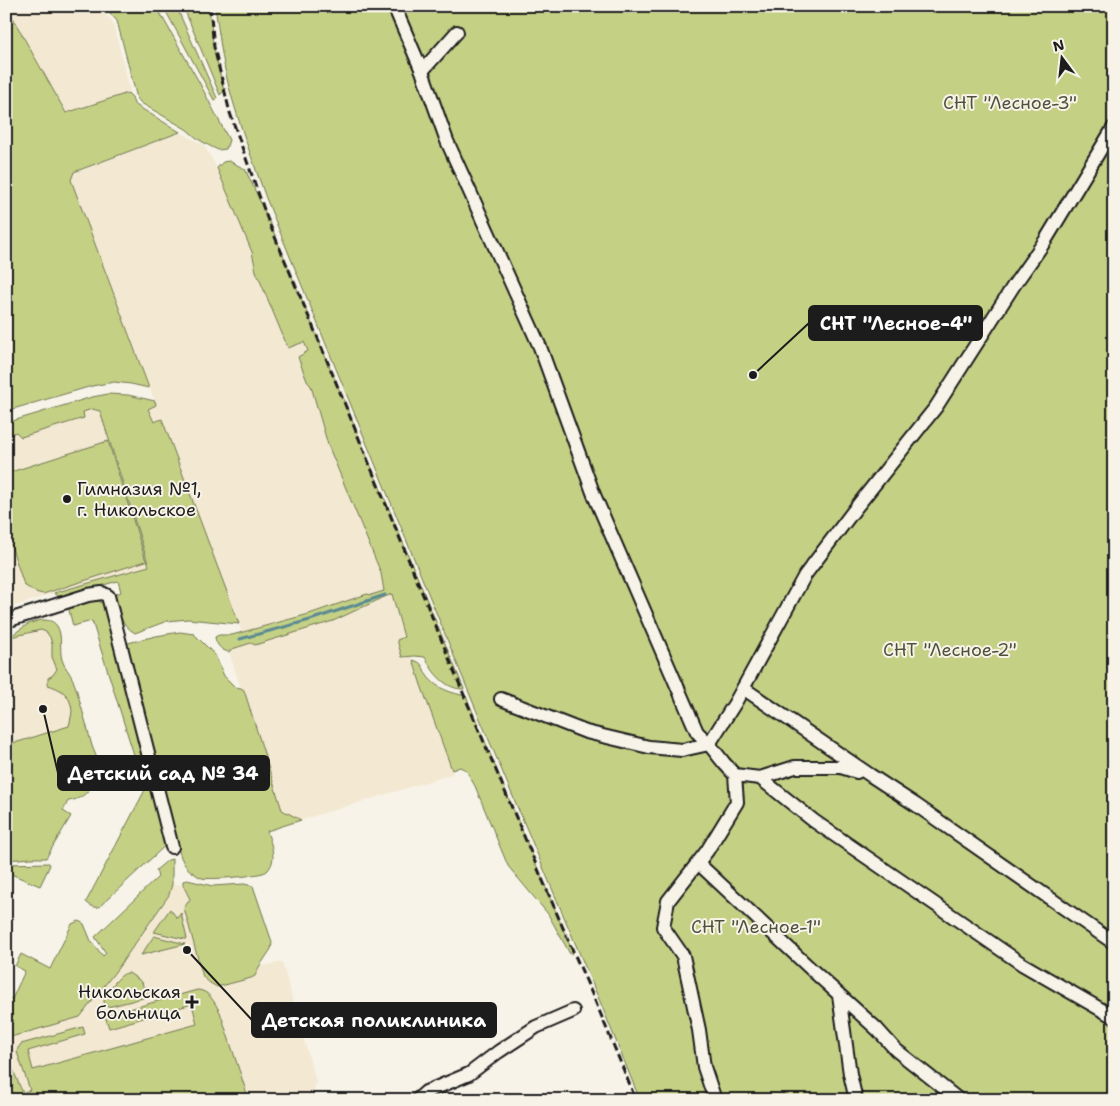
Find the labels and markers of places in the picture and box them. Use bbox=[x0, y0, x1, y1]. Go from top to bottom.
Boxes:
callout: СНТ "Лесное-4" bbox=[809, 306, 982, 340]
place label: Гимназия №1, г. Никольское bbox=[77, 477, 201, 522]
marker: Гимназия №1, г. Никольское bbox=[61, 493, 73, 505]
callout: Детский сад № 34 bbox=[58, 756, 269, 790]
place label: Никольская больница bbox=[78, 980, 181, 1025]
marker: Никольская больница bbox=[185, 995, 199, 1009]
callout: Детская поликлиника bbox=[252, 1003, 496, 1037]

